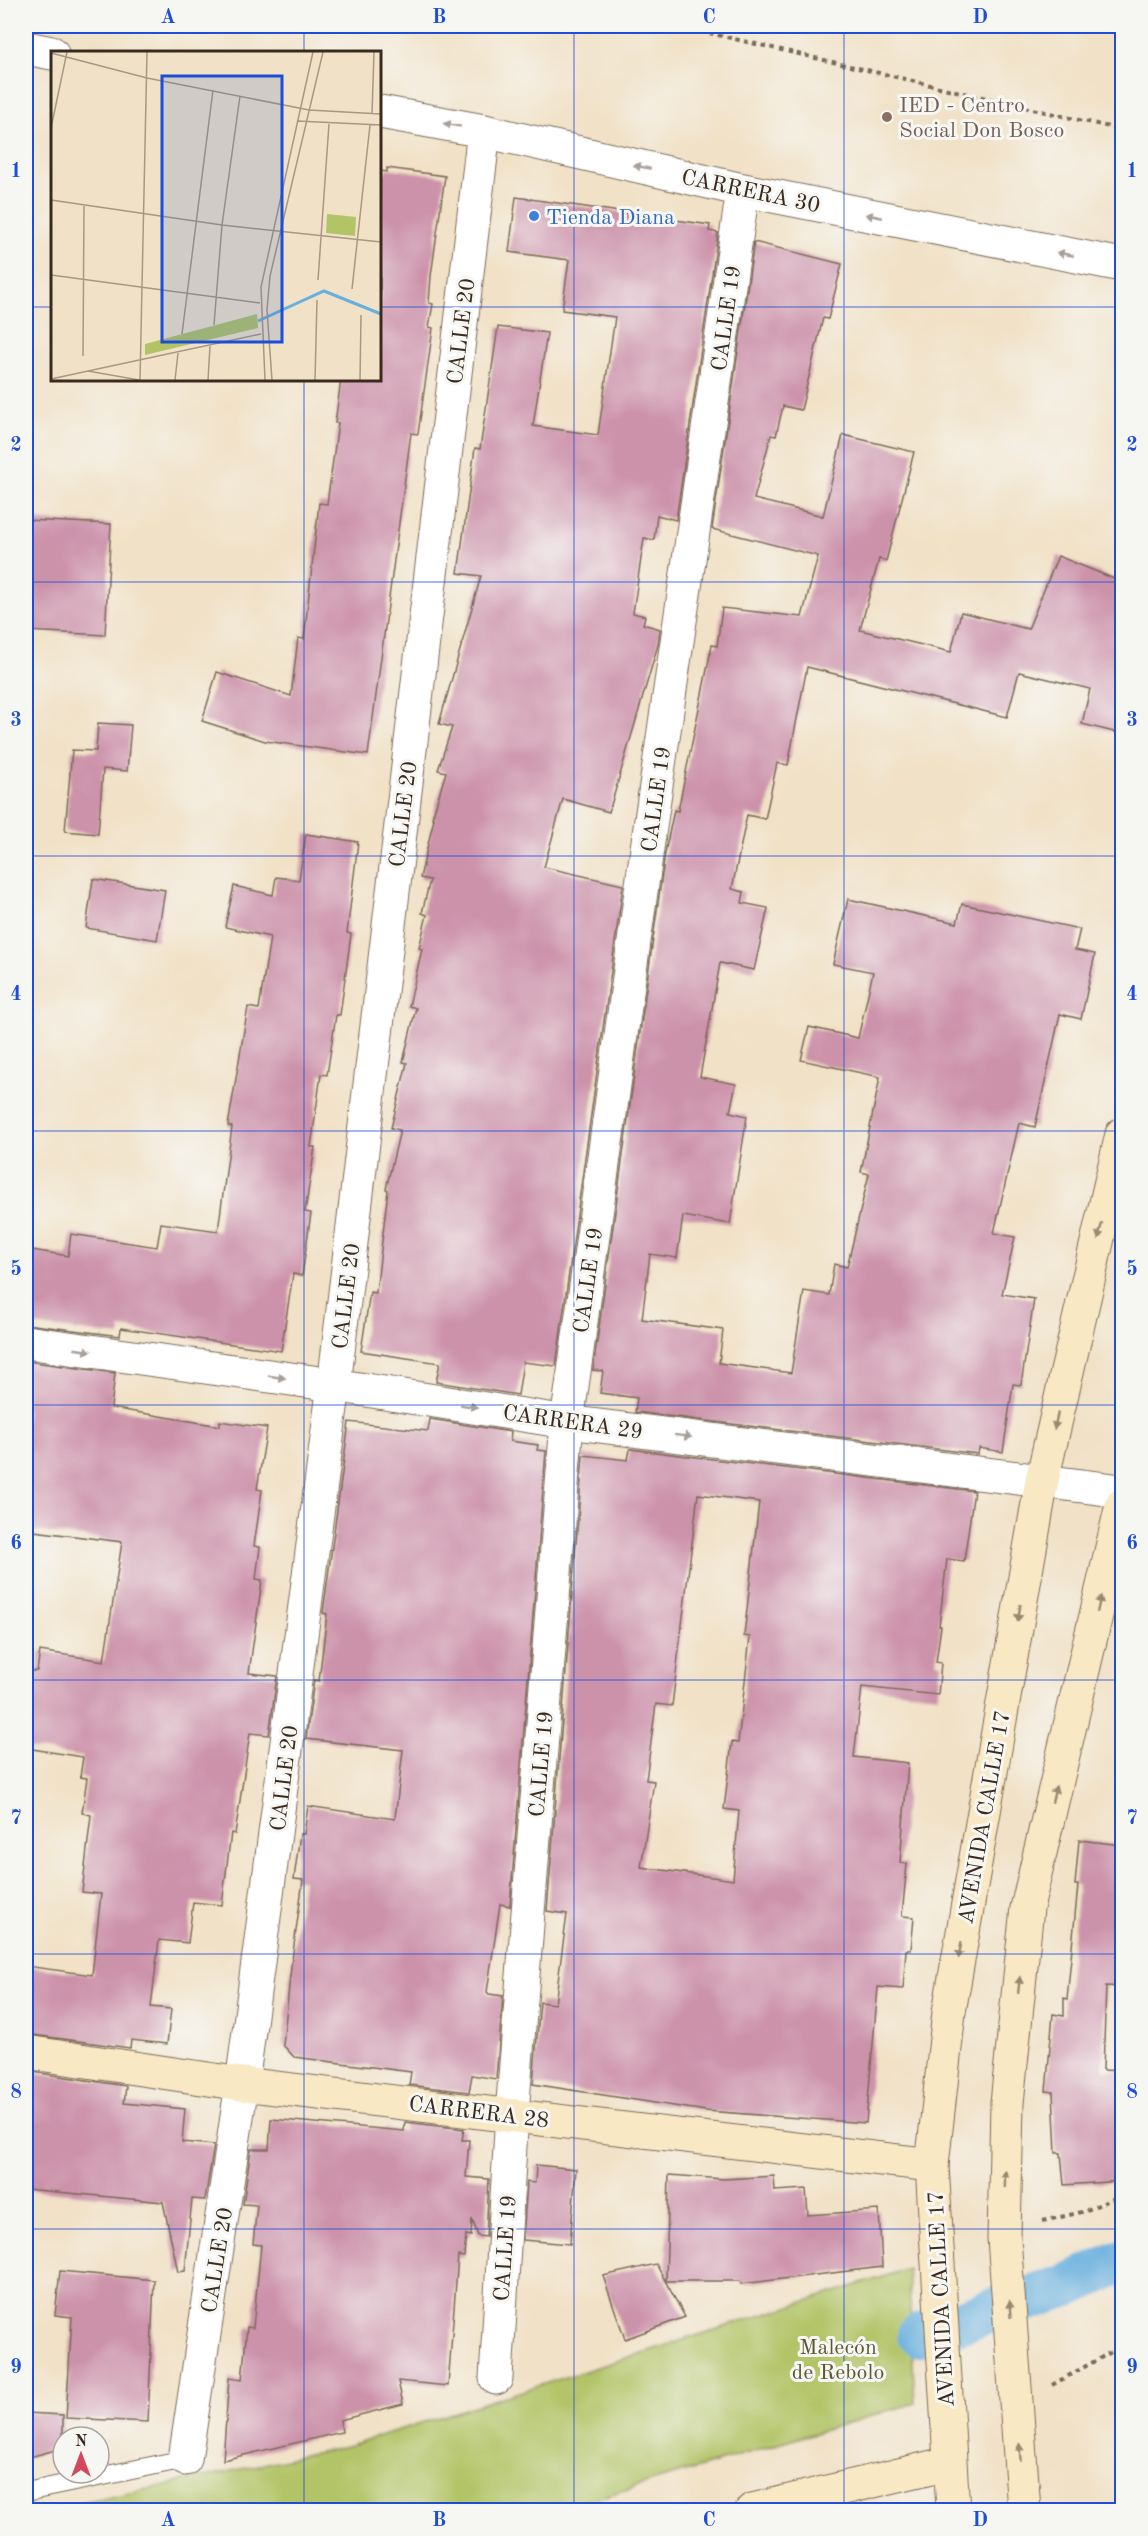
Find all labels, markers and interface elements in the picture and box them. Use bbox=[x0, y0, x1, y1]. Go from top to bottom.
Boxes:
text: A bbox=[160, 8, 176, 28]
text: B bbox=[432, 8, 446, 28]
text: C bbox=[702, 8, 716, 28]
text: D bbox=[972, 8, 988, 28]
inset map bbox=[51, 51, 381, 381]
place label: IED - Centro Social Don Bosco bbox=[899, 95, 1064, 142]
marker: IED - Centro Social Don Bosco bbox=[880, 110, 894, 124]
one-way arrow bbox=[442, 120, 461, 129]
text: 1 bbox=[10, 162, 22, 182]
one-way arrow bbox=[632, 162, 651, 171]
text: 1 bbox=[1126, 162, 1138, 182]
street label: CARRERA 30 bbox=[679, 167, 822, 217]
place label: Tienda Diana bbox=[546, 207, 675, 229]
marker: Tienda Diana bbox=[527, 209, 541, 223]
one-way arrow bbox=[864, 211, 883, 220]
one-way arrow bbox=[1055, 249, 1074, 258]
street label: CALLE 19 bbox=[709, 264, 745, 373]
street label: CALLE 20 bbox=[445, 277, 479, 386]
text: 2 bbox=[10, 436, 22, 456]
text: 2 bbox=[1126, 436, 1138, 456]
text: 3 bbox=[10, 711, 22, 731]
text: 3 bbox=[1126, 711, 1138, 731]
street label: CALLE 19 bbox=[639, 745, 675, 854]
street label: CALLE 20 bbox=[387, 760, 421, 869]
text: 4 bbox=[10, 985, 22, 1005]
text: 4 bbox=[1126, 985, 1138, 1005]
one-way arrow bbox=[1094, 1222, 1104, 1241]
street label: CALLE 19 bbox=[571, 1226, 607, 1335]
street label: CALLE 20 bbox=[330, 1242, 364, 1351]
text: 5 bbox=[10, 1259, 22, 1280]
text: 5 bbox=[1126, 1259, 1138, 1280]
one-way arrow bbox=[74, 1346, 93, 1355]
one-way arrow bbox=[267, 1373, 286, 1382]
one-way arrow bbox=[460, 1402, 479, 1411]
street label: CARRERA 29 bbox=[501, 1402, 644, 1444]
one-way arrow bbox=[1050, 1412, 1060, 1431]
one-way arrow bbox=[674, 1431, 693, 1440]
text: 6 bbox=[10, 1534, 22, 1554]
text: 6 bbox=[1126, 1534, 1138, 1554]
one-way arrow bbox=[1095, 1594, 1104, 1613]
one-way arrow bbox=[1014, 1603, 1023, 1622]
street label: AVENIDA CALLE 17 bbox=[955, 1709, 1015, 1926]
street label: CALLE 19 bbox=[526, 1710, 558, 1818]
street label: CALLE 20 bbox=[268, 1724, 302, 1833]
one-way arrow bbox=[1050, 1784, 1059, 1803]
text: 7 bbox=[10, 1809, 22, 1829]
text: 7 bbox=[1126, 1809, 1138, 1829]
one-way arrow bbox=[955, 1940, 964, 1959]
one-way arrow bbox=[1014, 1976, 1024, 1995]
text: 8 bbox=[10, 2083, 22, 2103]
text: 8 bbox=[1126, 2083, 1138, 2103]
street label: CARRERA 28 bbox=[407, 2093, 550, 2133]
one-way arrow bbox=[1001, 2170, 1010, 2189]
street label: AVENIDA CALLE 17 bbox=[925, 2190, 959, 2408]
street label: CALLE 19 bbox=[491, 2194, 521, 2302]
street label: CALLE 20 bbox=[199, 2206, 237, 2315]
one-way arrow bbox=[1005, 2300, 1014, 2319]
park label: Malecón de Rebolo bbox=[792, 2337, 884, 2384]
text: 9 bbox=[10, 2358, 22, 2378]
text: 9 bbox=[1126, 2358, 1138, 2378]
north arrow bbox=[51, 2425, 111, 2485]
text: N bbox=[75, 2434, 88, 2450]
one-way arrow bbox=[1015, 2443, 1025, 2462]
text: A bbox=[160, 2511, 176, 2531]
text: B bbox=[432, 2511, 446, 2531]
text: C bbox=[702, 2511, 716, 2531]
text: D bbox=[972, 2511, 988, 2531]

